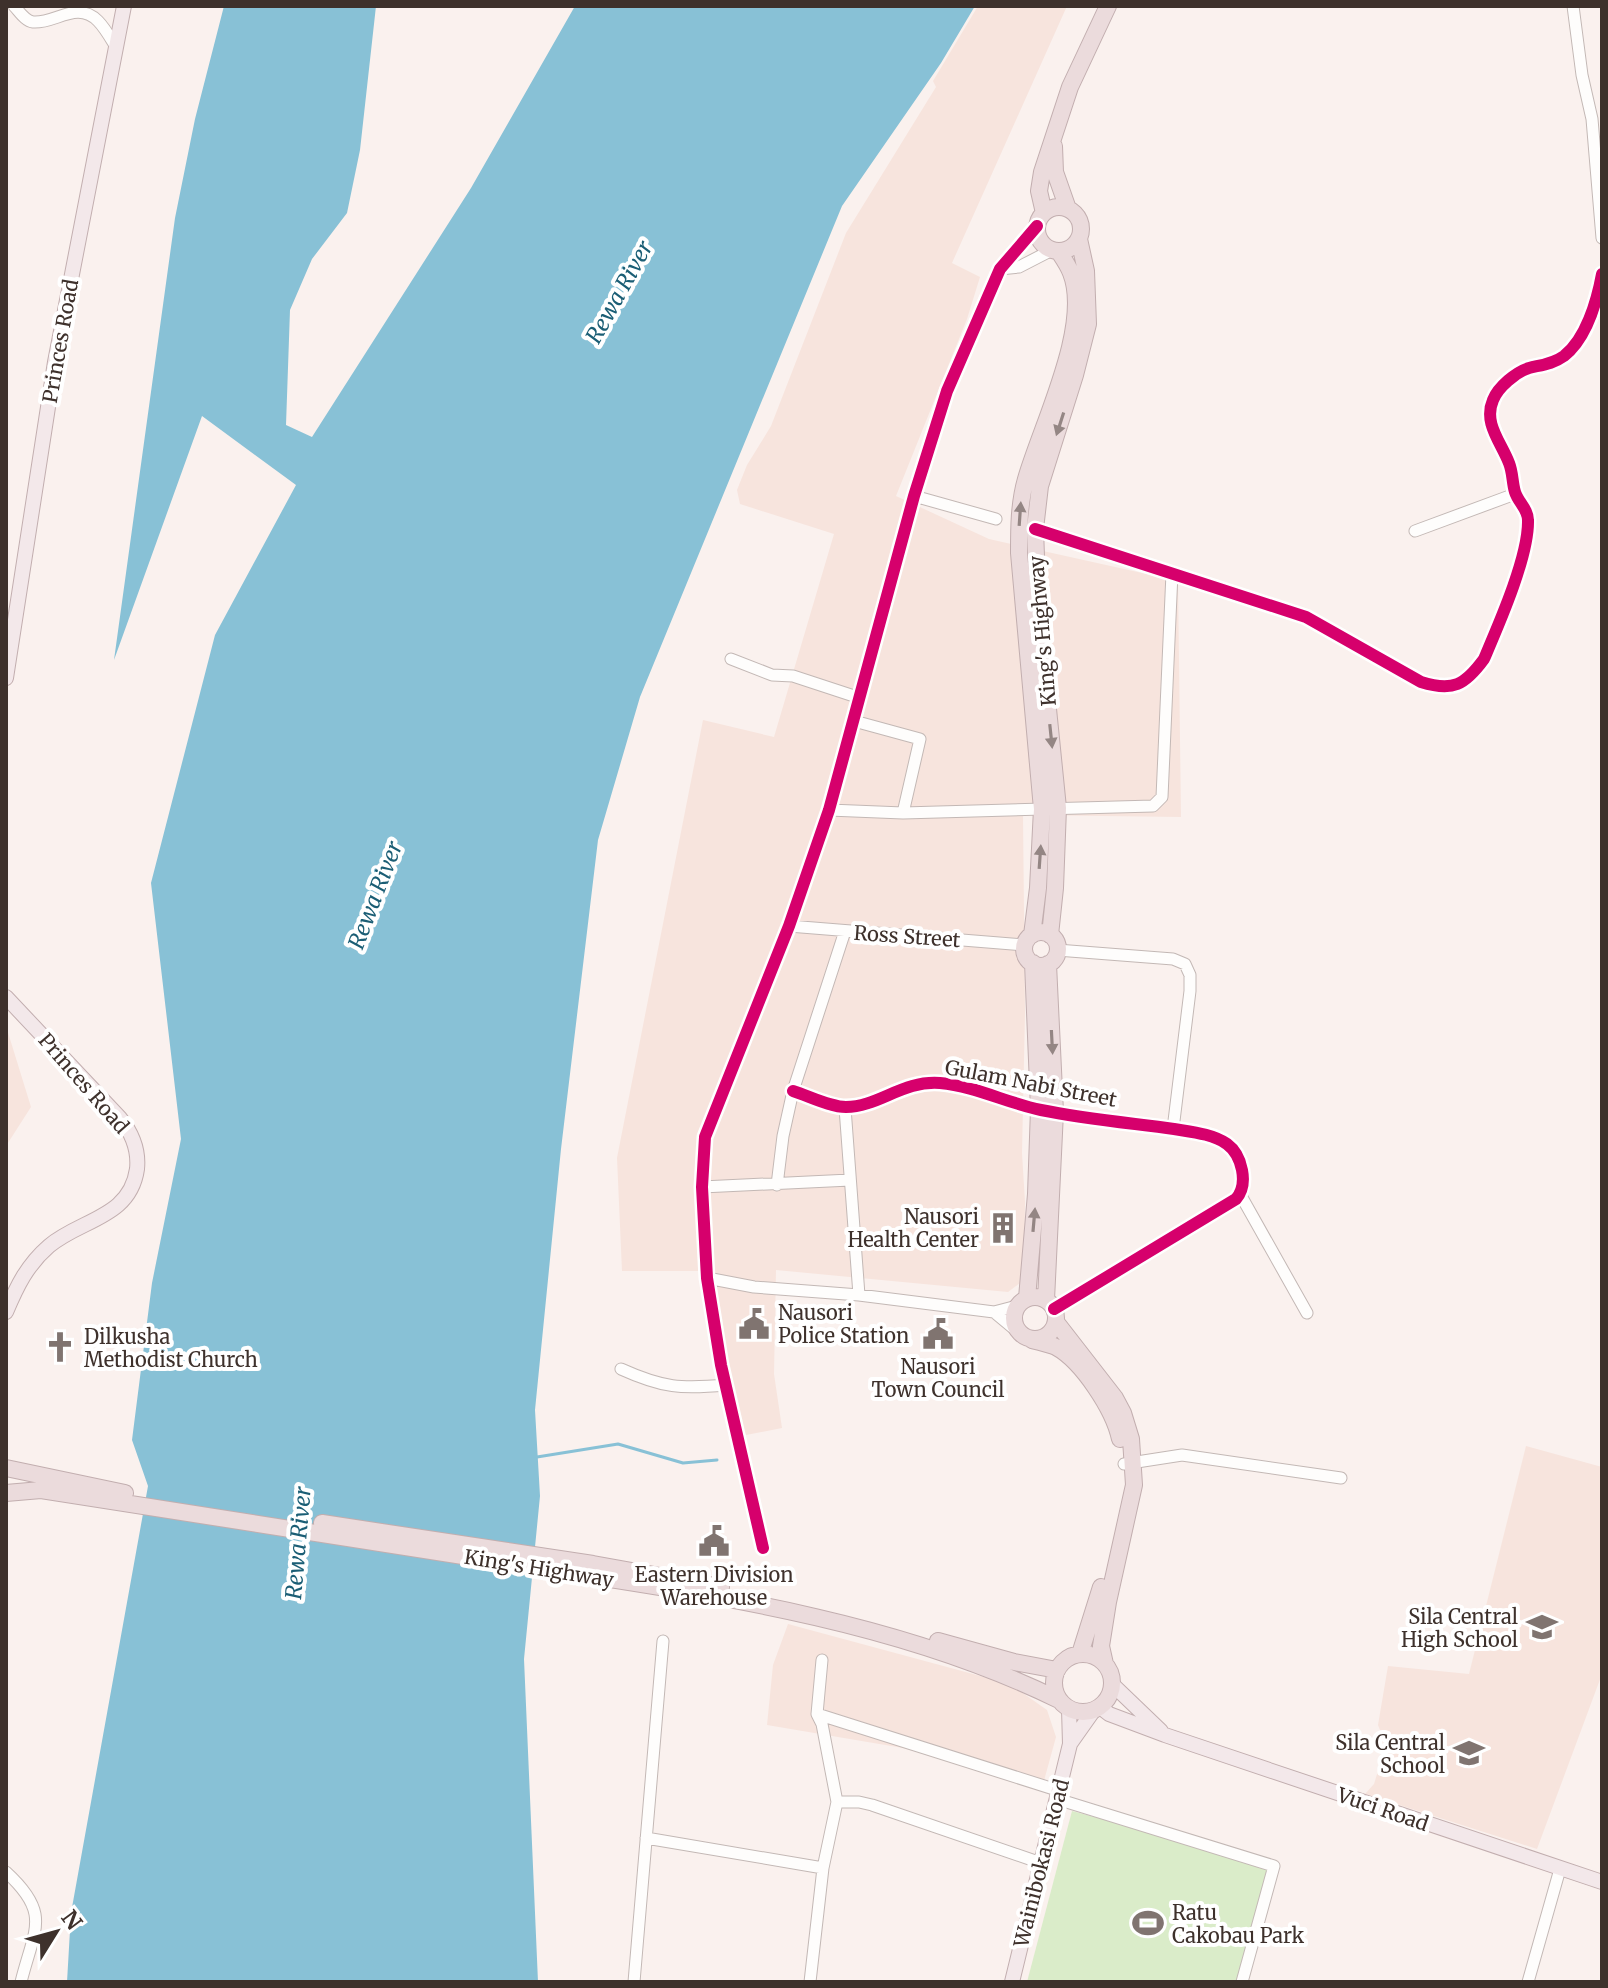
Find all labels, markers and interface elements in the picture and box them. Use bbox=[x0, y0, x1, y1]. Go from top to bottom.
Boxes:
water label: Rewa River bbox=[579, 235, 659, 348]
street label: Princes Road bbox=[37, 277, 83, 405]
one-way arrow bbox=[1053, 412, 1066, 436]
one-way arrow bbox=[1014, 501, 1027, 526]
street label: King's Highway bbox=[1023, 554, 1061, 707]
one-way arrow bbox=[1045, 724, 1058, 749]
water label: Rewa River bbox=[342, 836, 409, 953]
one-way arrow bbox=[1034, 844, 1047, 869]
street label: Ross Street bbox=[853, 920, 961, 952]
street label: Princes Road bbox=[33, 1028, 135, 1138]
one-way arrow bbox=[1045, 1030, 1058, 1055]
street label: Gulam Nabi Street bbox=[943, 1054, 1119, 1112]
place label: Nausori Health Center bbox=[847, 1204, 979, 1252]
one-way arrow bbox=[1028, 1207, 1041, 1232]
building icon: Nausori Health Center bbox=[986, 1211, 1020, 1245]
place label: Nausori Police Station bbox=[778, 1300, 909, 1348]
public building icon: Nausori Police Station bbox=[737, 1307, 771, 1341]
public building icon: Nausori Town Council bbox=[921, 1317, 955, 1351]
place label: Dilkusha Methodist Church bbox=[84, 1324, 258, 1372]
church icon: Dilkusha Methodist Church bbox=[43, 1330, 77, 1364]
place label: Nausori Town Council bbox=[871, 1354, 1005, 1402]
water label: Rewa River bbox=[279, 1484, 317, 1601]
public building icon: Eastern Division Warehouse bbox=[697, 1524, 731, 1558]
street label: King's Highway bbox=[462, 1544, 616, 1592]
place label: Eastern Division Warehouse bbox=[635, 1562, 793, 1610]
place label: Sila Central High School bbox=[1401, 1604, 1518, 1652]
school or university icon: Sila Central High School bbox=[1525, 1610, 1559, 1644]
place label: Sila Central School bbox=[1335, 1730, 1445, 1778]
school or university icon: Sila Central School bbox=[1452, 1736, 1486, 1770]
street label: Wainibokasi Road bbox=[1008, 1776, 1074, 1951]
street label: Vuci Road bbox=[1333, 1781, 1432, 1836]
north arrow bbox=[16, 1892, 96, 1972]
place label: Ratu Cakobau Park bbox=[1172, 1900, 1305, 1948]
text: N bbox=[56, 1905, 89, 1936]
sports icon: Ratu Cakobau Park bbox=[1131, 1906, 1165, 1940]

